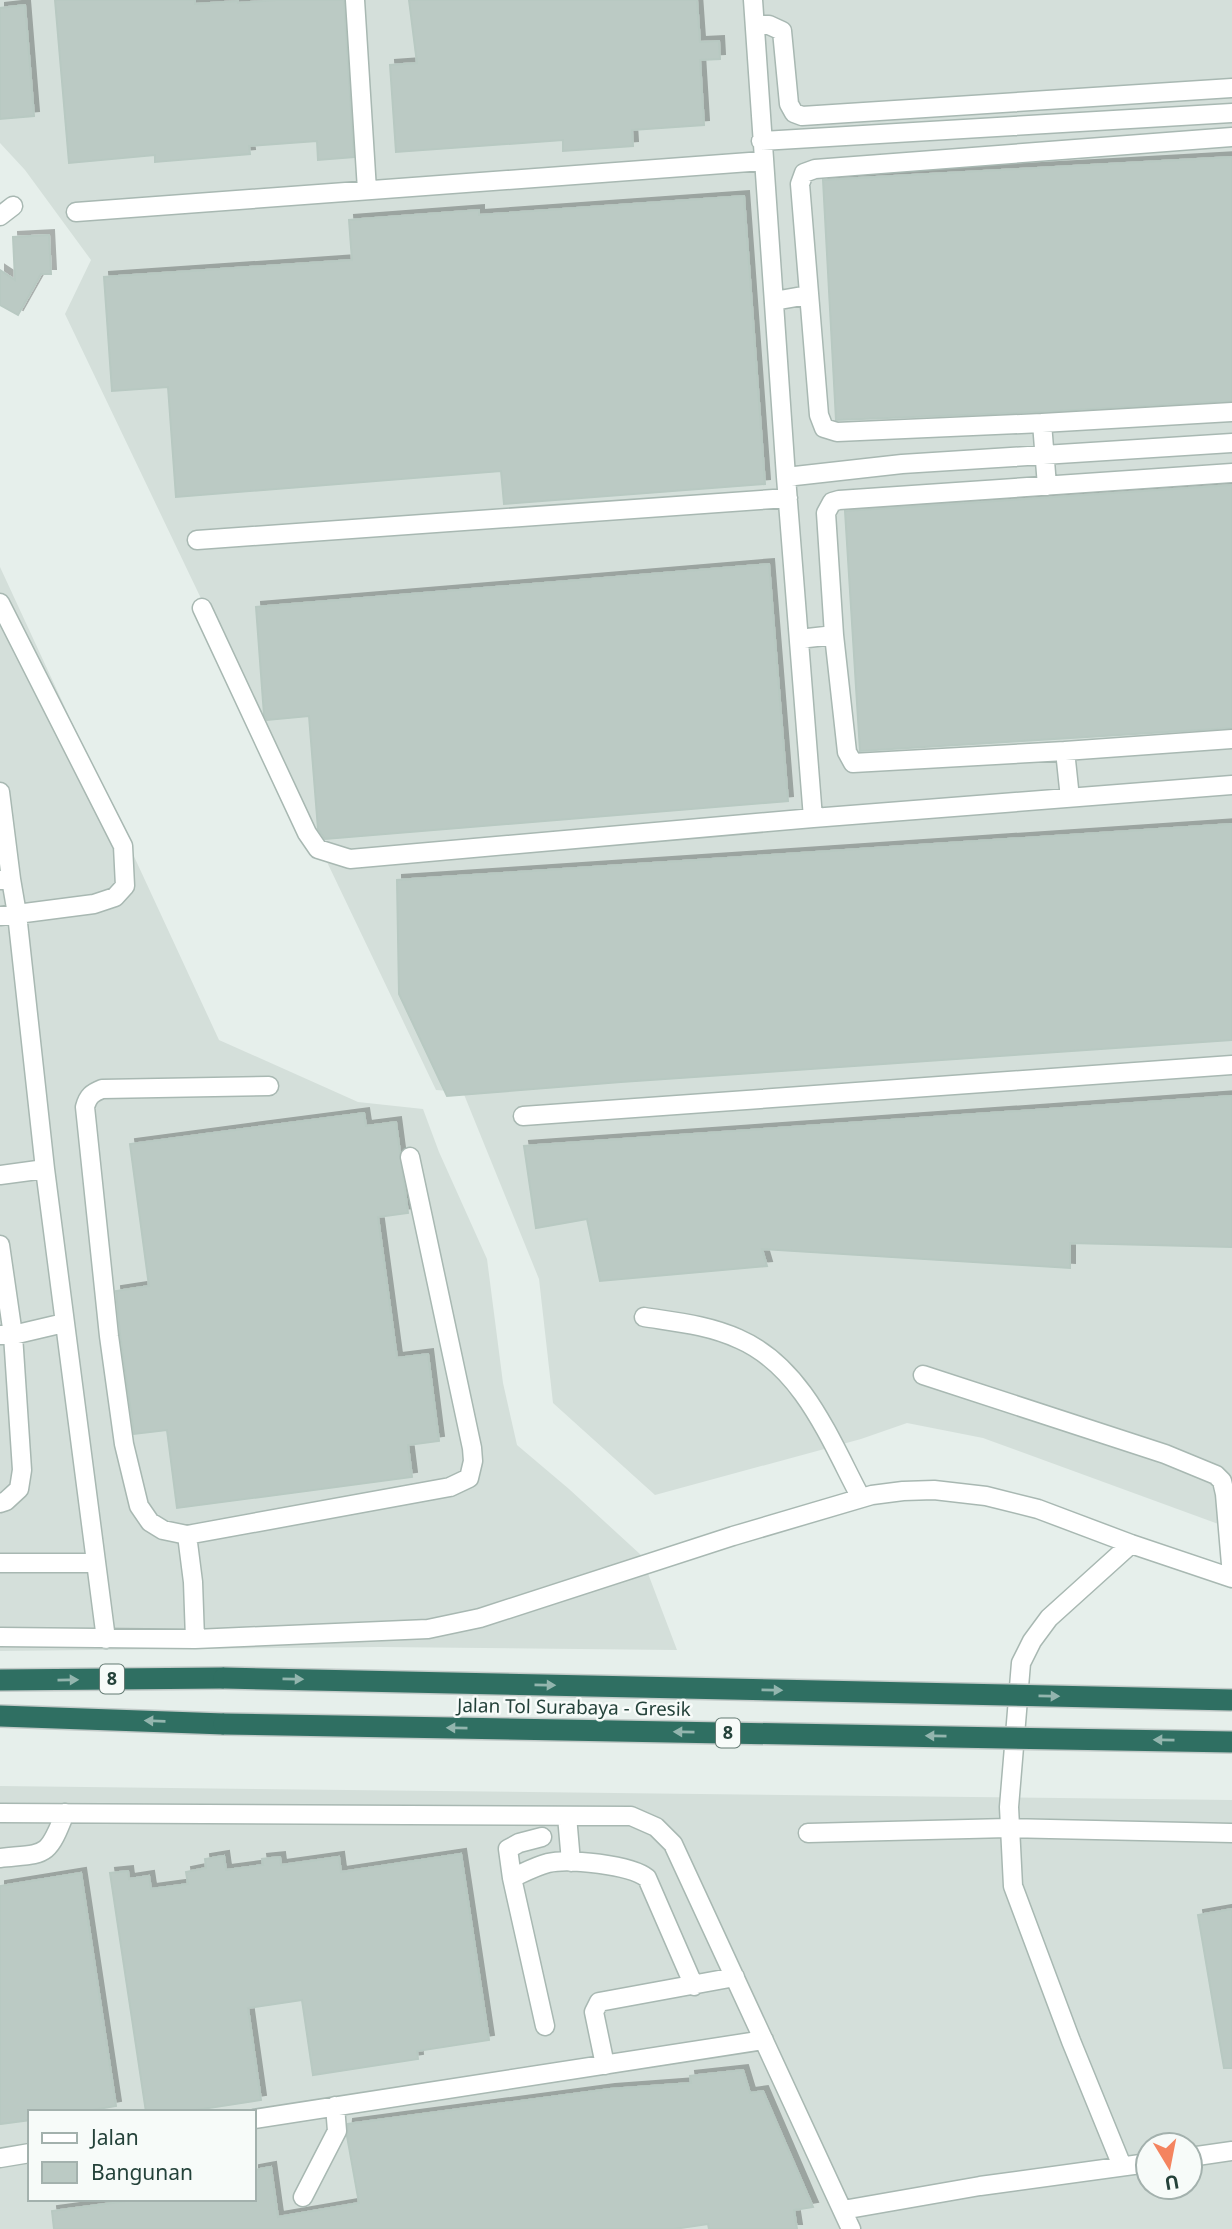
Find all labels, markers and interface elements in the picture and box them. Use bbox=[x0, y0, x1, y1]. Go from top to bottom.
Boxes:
road number: 8 bbox=[100, 1664, 124, 1694]
one-way arrow bbox=[282, 1673, 304, 1685]
one-way arrow bbox=[57, 1674, 79, 1685]
one-way arrow bbox=[534, 1679, 556, 1690]
one-way arrow bbox=[761, 1684, 783, 1695]
one-way arrow bbox=[1038, 1690, 1060, 1701]
street label: Jalan Tol Surabaya - Gresik bbox=[455, 1692, 691, 1722]
one-way arrow bbox=[144, 1716, 166, 1727]
road number: 8 bbox=[716, 1718, 740, 1748]
one-way arrow bbox=[446, 1722, 468, 1734]
one-way arrow bbox=[673, 1726, 695, 1738]
one-way arrow bbox=[925, 1731, 947, 1742]
one-way arrow bbox=[1153, 1735, 1175, 1746]
legend bbox=[28, 2110, 256, 2201]
text: Jalan bbox=[89, 2123, 139, 2151]
north arrow bbox=[1134, 2131, 1204, 2201]
text: Bangunan bbox=[91, 2158, 193, 2186]
text: U bbox=[1163, 2169, 1181, 2197]

